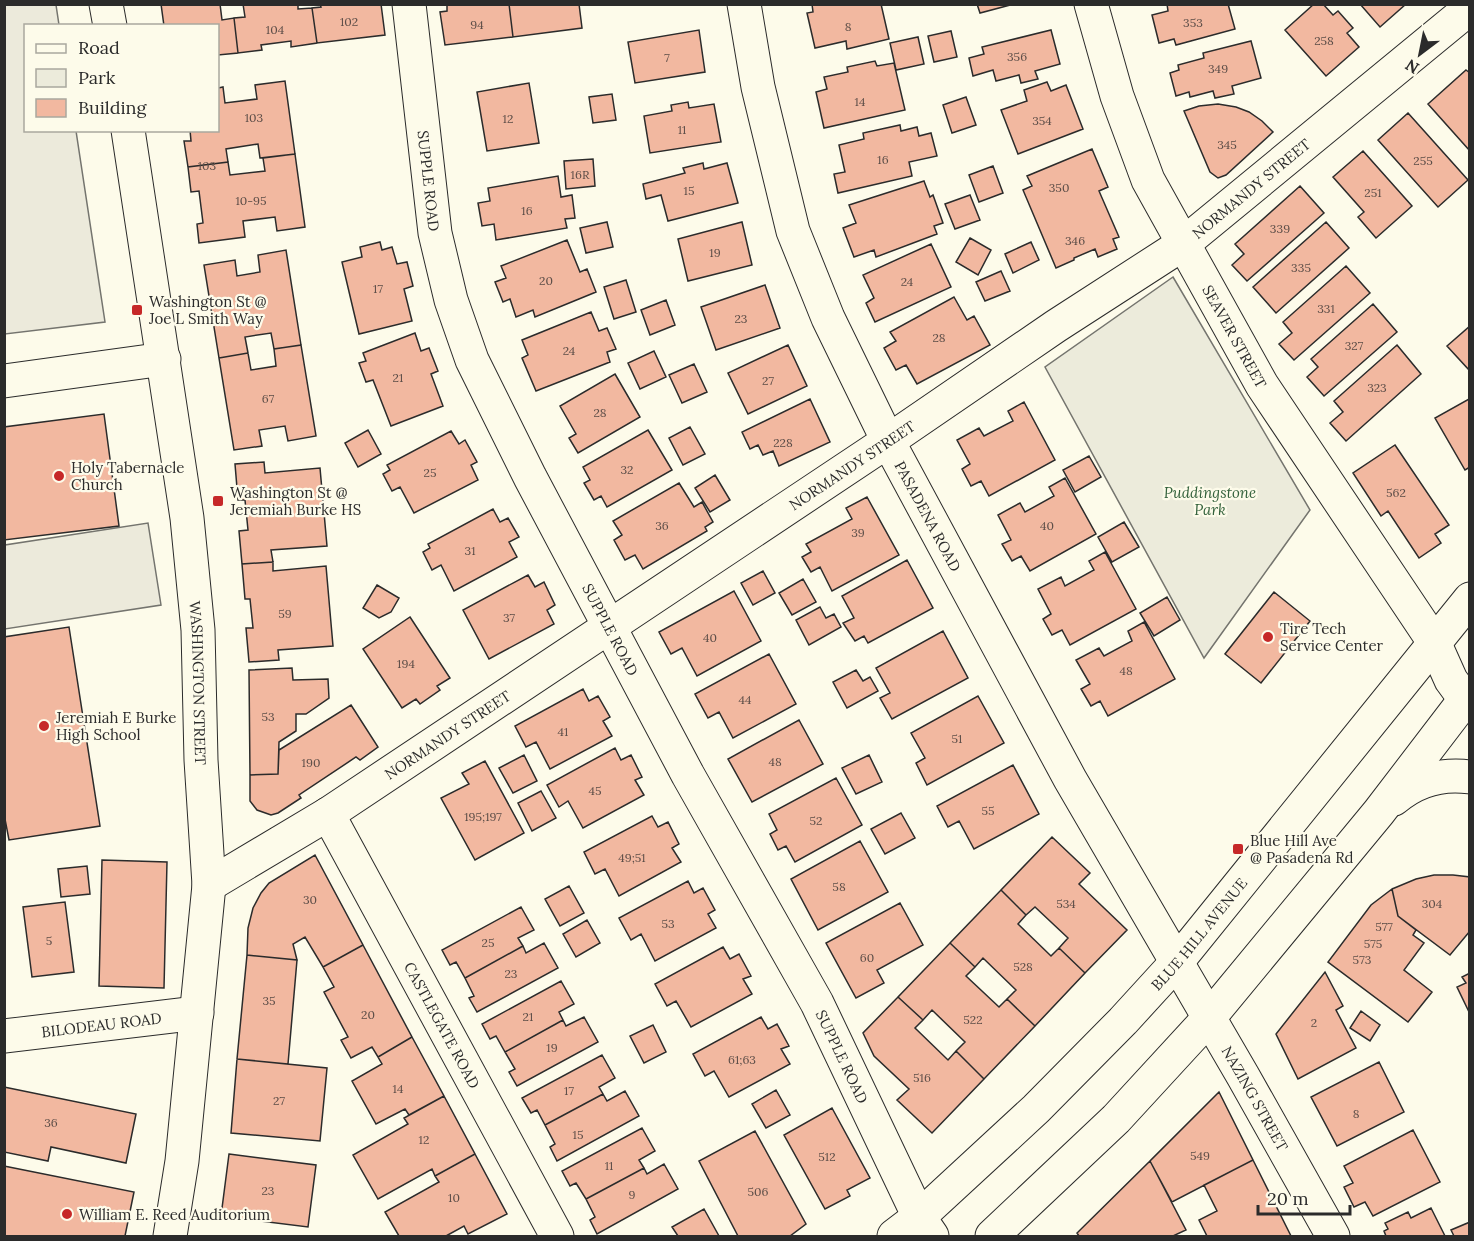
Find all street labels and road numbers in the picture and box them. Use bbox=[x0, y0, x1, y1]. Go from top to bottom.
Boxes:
street label: SUPPLE ROAD bbox=[414, 129, 444, 232]
street label: NORMANDY STREET bbox=[1188, 134, 1314, 242]
street label: SEAVER STREET bbox=[1199, 281, 1271, 392]
street label: NORMANDY STREET bbox=[785, 416, 919, 514]
street label: PASADENA ROAD bbox=[891, 457, 966, 574]
street label: SUPPLE ROAD bbox=[579, 580, 643, 679]
street label: WASHINGTON STREET bbox=[186, 600, 211, 766]
street label: NORMANDY STREET bbox=[381, 685, 514, 783]
street label: BLUE HILL AVENUE bbox=[1147, 874, 1251, 994]
street label: CASTLEGATE ROAD bbox=[401, 958, 484, 1091]
street label: SUPPLE ROAD bbox=[812, 1007, 873, 1106]
street label: BILODEAU ROAD bbox=[40, 1008, 162, 1041]
street label: NAZING STREET bbox=[1218, 1042, 1293, 1154]

